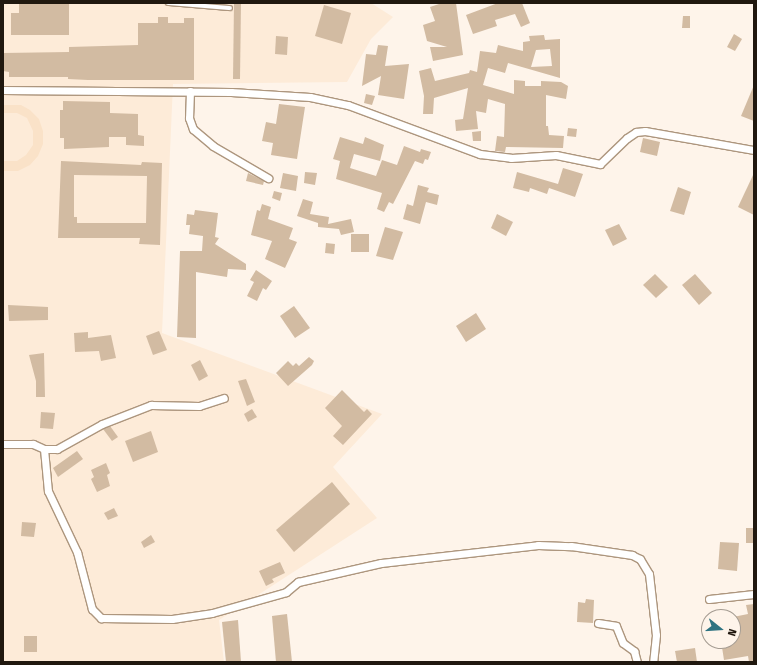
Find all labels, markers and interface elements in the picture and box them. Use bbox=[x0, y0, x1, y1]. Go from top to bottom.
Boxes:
north arrow bbox=[701, 609, 741, 649]
text: N bbox=[725, 627, 739, 637]

